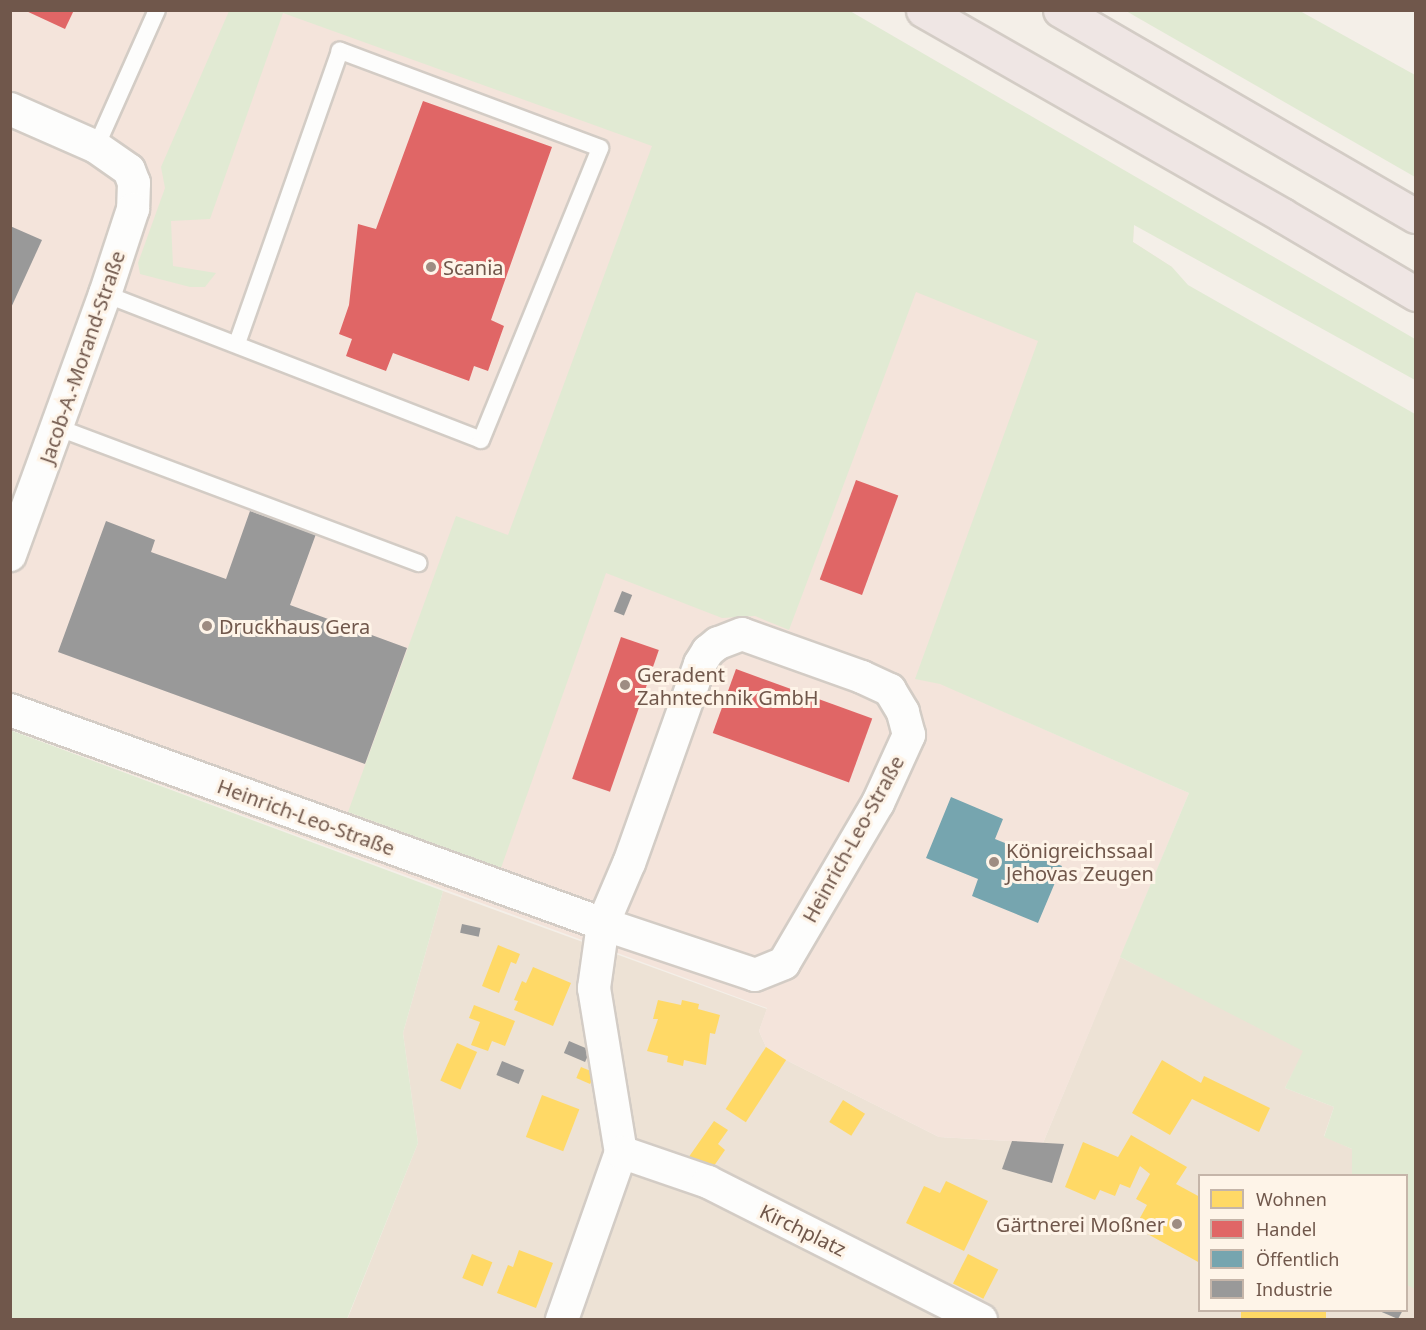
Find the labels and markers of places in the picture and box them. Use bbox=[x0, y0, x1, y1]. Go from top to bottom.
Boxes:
place label: Scania bbox=[443, 255, 504, 279]
marker: Scania bbox=[424, 260, 438, 274]
place label: Druckhaus Gera bbox=[219, 614, 370, 638]
marker: Druckhaus Gera bbox=[200, 619, 214, 633]
place label: Geradent Zahntechnik GmbH bbox=[637, 662, 819, 709]
marker: Geradent Zahntechnik GmbH bbox=[618, 678, 632, 692]
place label: Königreichssaal Jehovas Zeugen bbox=[1006, 838, 1154, 885]
marker: Königreichssaal Jehovas Zeugen bbox=[987, 855, 1001, 869]
place label: Gärtnerei Moßner bbox=[996, 1212, 1165, 1236]
marker: Gärtnerei Moßner bbox=[1170, 1217, 1184, 1231]

